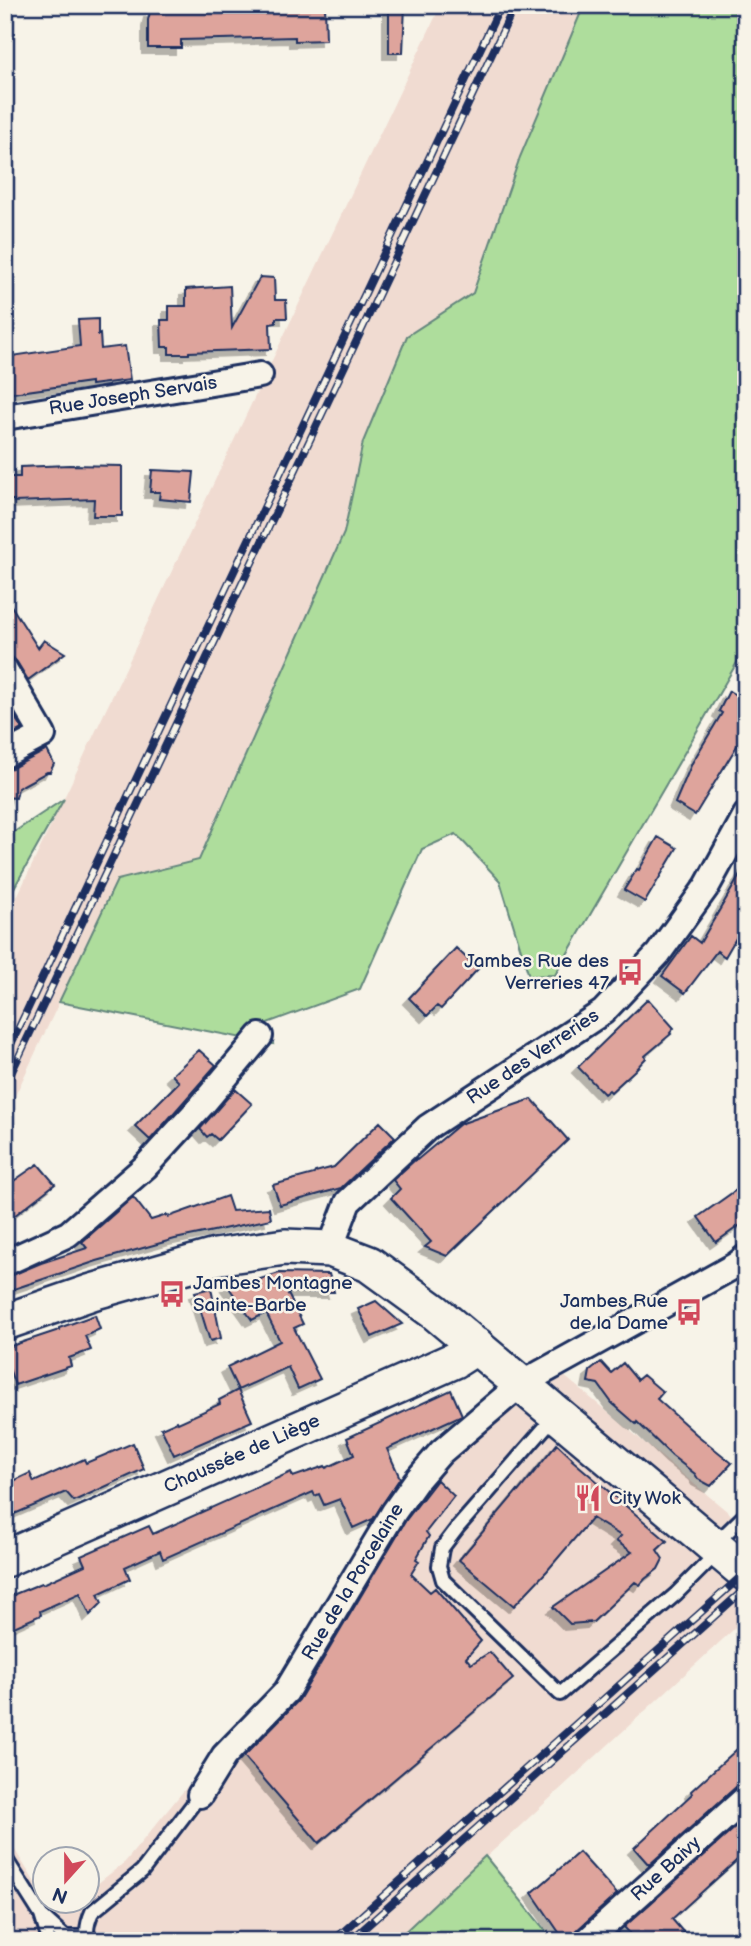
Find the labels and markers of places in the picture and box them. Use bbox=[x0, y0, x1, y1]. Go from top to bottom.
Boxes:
place label: Jambes Rue des Verreries 47 bbox=[464, 950, 610, 995]
bus stop icon: Jambes Rue des Verreries 47 bbox=[615, 957, 645, 987]
place label: Jambes Montagne Sainte-Barbe bbox=[193, 1272, 353, 1317]
bus stop icon: Jambes Montagne Sainte-Barbe bbox=[157, 1279, 187, 1309]
place label: Jambes Rue de la Dame bbox=[560, 1290, 668, 1335]
bus stop icon: Jambes Rue de la Dame bbox=[674, 1297, 704, 1327]
restaurant icon: City Wok bbox=[573, 1483, 603, 1513]
place label: City Wok bbox=[609, 1487, 682, 1510]

